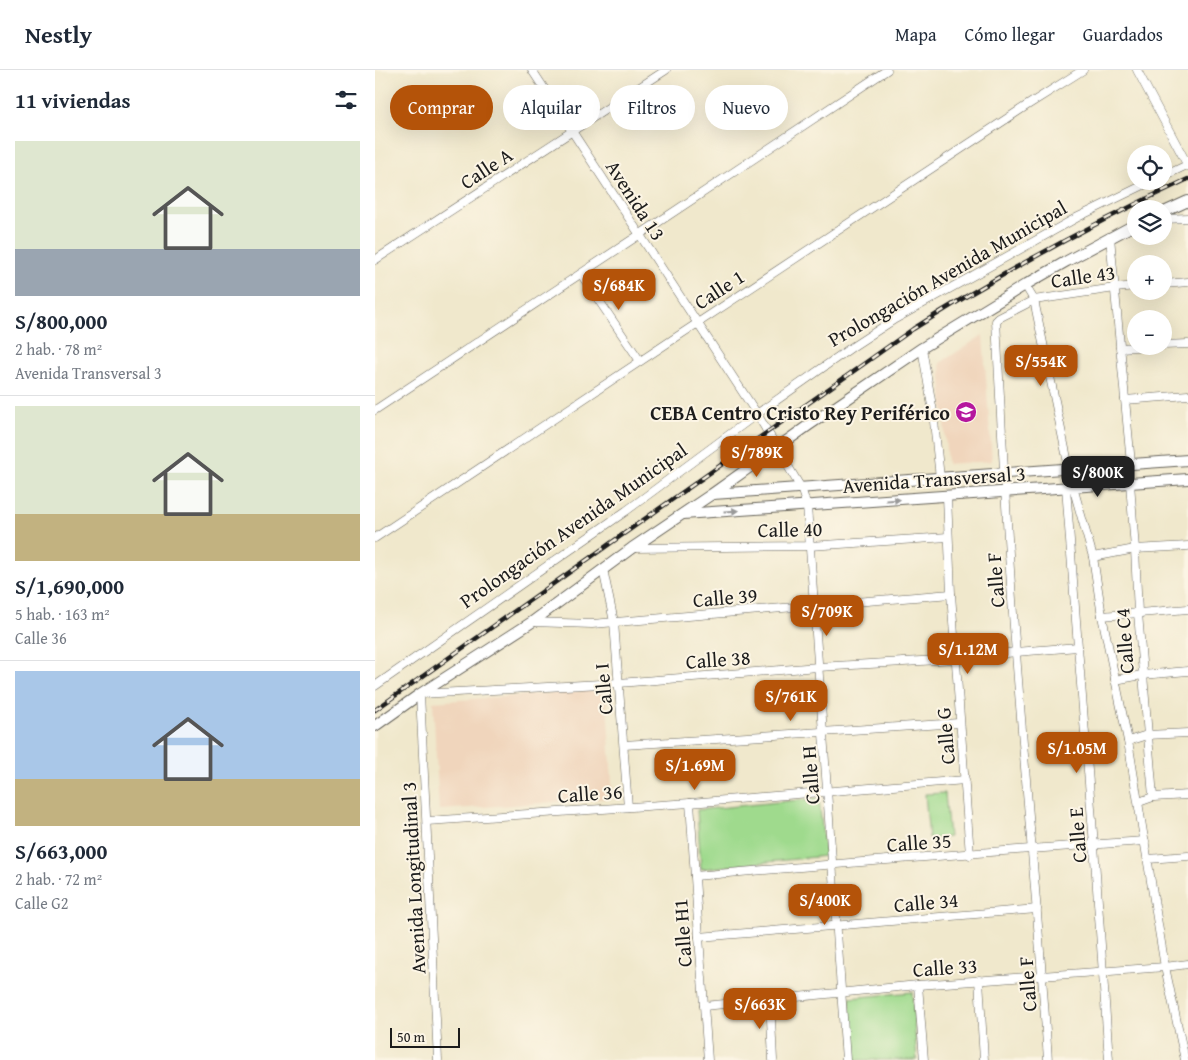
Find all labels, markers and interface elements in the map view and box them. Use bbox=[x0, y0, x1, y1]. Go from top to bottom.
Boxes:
text: Nestly bbox=[25, 17, 92, 52]
text: Mapa bbox=[895, 21, 937, 48]
text: Cómo llegar bbox=[965, 21, 1055, 48]
text: Guardados bbox=[1083, 21, 1163, 48]
text: 11 viviendas bbox=[15, 85, 131, 116]
chip: Comprar bbox=[390, 85, 493, 130]
chip: Alquilar bbox=[503, 85, 600, 130]
chip: Filtros bbox=[610, 85, 695, 130]
chip: Nuevo bbox=[705, 85, 788, 130]
icon: filters bbox=[332, 86, 360, 114]
street label: Calle A bbox=[454, 140, 518, 196]
map controls bbox=[1127, 145, 1172, 355]
button: locate bbox=[1127, 145, 1172, 190]
street label: Avenida 13 bbox=[599, 154, 673, 246]
icon: home bbox=[143, 173, 233, 263]
street label: Prolongación Avenida Municipal bbox=[822, 192, 1072, 353]
button: layers bbox=[1127, 200, 1172, 245]
button: + bbox=[1127, 255, 1172, 300]
street label: Calle 43 bbox=[1049, 257, 1117, 295]
street label: Calle 1 bbox=[688, 262, 750, 316]
pin: S/684K bbox=[578, 268, 660, 311]
text: S/684K bbox=[593, 273, 645, 297]
text: S/800,000 bbox=[15, 306, 107, 337]
button: − bbox=[1127, 310, 1172, 355]
text: 2 hab. · 78 m² bbox=[15, 337, 102, 361]
pin: S/554K bbox=[1000, 344, 1082, 387]
text: S/554K bbox=[1015, 349, 1067, 373]
text: Avenida Transversal 3 bbox=[15, 361, 162, 385]
place label: CEBA Centro Cristo Rey Periférico bbox=[650, 398, 950, 427]
school or university icon: CEBA Centro Cristo Rey Periférico bbox=[954, 400, 978, 424]
street label: Prolongación Avenida Municipal bbox=[453, 435, 693, 615]
pin: S/789K bbox=[716, 436, 798, 478]
icon: home bbox=[143, 439, 233, 529]
text: S/789K bbox=[731, 440, 783, 464]
pin: S/800K bbox=[1057, 456, 1139, 498]
street label: Avenida Transversal 3 bbox=[841, 458, 1027, 500]
text: S/800K bbox=[1072, 460, 1124, 484]
one-way arrow bbox=[885, 495, 901, 503]
one-way arrow bbox=[723, 507, 739, 515]
street label: Calle 40 bbox=[757, 514, 823, 544]
street label: Calle F bbox=[979, 552, 1011, 608]
text: S/1,690,000 bbox=[15, 571, 124, 602]
street label: Calle 39 bbox=[692, 580, 758, 614]
pin: S/709K bbox=[786, 594, 868, 637]
text: S/709K bbox=[801, 599, 853, 623]
text: 5 hab. · 163 m² bbox=[15, 602, 110, 626]
street label: Calle C4 bbox=[1107, 607, 1141, 675]
text: Calle 36 bbox=[15, 626, 67, 650]
pin: S/1.12M bbox=[922, 632, 1014, 675]
text: S/1.12M bbox=[938, 637, 998, 661]
street label: Calle 38 bbox=[685, 642, 751, 676]
street label: Calle I bbox=[586, 662, 620, 716]
pin: S/761K bbox=[750, 680, 832, 722]
text: S/761K bbox=[765, 684, 817, 708]
icon: home bbox=[143, 704, 233, 794]
street label: Calle G bbox=[928, 706, 962, 766]
pin: S/1.05M bbox=[1031, 732, 1123, 774]
text: S/1.05M bbox=[1047, 736, 1107, 760]
street label: Calle H bbox=[793, 745, 827, 805]
pin: S/1.69M bbox=[649, 748, 741, 791]
text: S/1.69M bbox=[665, 753, 725, 777]
street label: Calle 36 bbox=[557, 776, 623, 810]
street label: Avenida Longitudinal 3 bbox=[393, 781, 433, 975]
street label: Calle E bbox=[1061, 806, 1093, 864]
street label: Calle 35 bbox=[886, 825, 952, 859]
text: S/663,000 bbox=[15, 836, 107, 867]
text: 2 hab. · 72 m² bbox=[15, 867, 102, 891]
pin: S/400K bbox=[784, 884, 866, 926]
street label: Calle 34 bbox=[893, 885, 959, 919]
text: S/400K bbox=[799, 888, 851, 912]
text: Calle G2 bbox=[15, 891, 68, 915]
street label: Calle H1 bbox=[665, 898, 699, 968]
street label: Calle 33 bbox=[912, 950, 978, 984]
street label: Calle F bbox=[1011, 956, 1043, 1012]
pin: S/663K bbox=[719, 988, 801, 1030]
text: S/663K bbox=[734, 992, 786, 1016]
scale bar bbox=[390, 1025, 460, 1048]
text: 50 m bbox=[397, 1027, 425, 1047]

